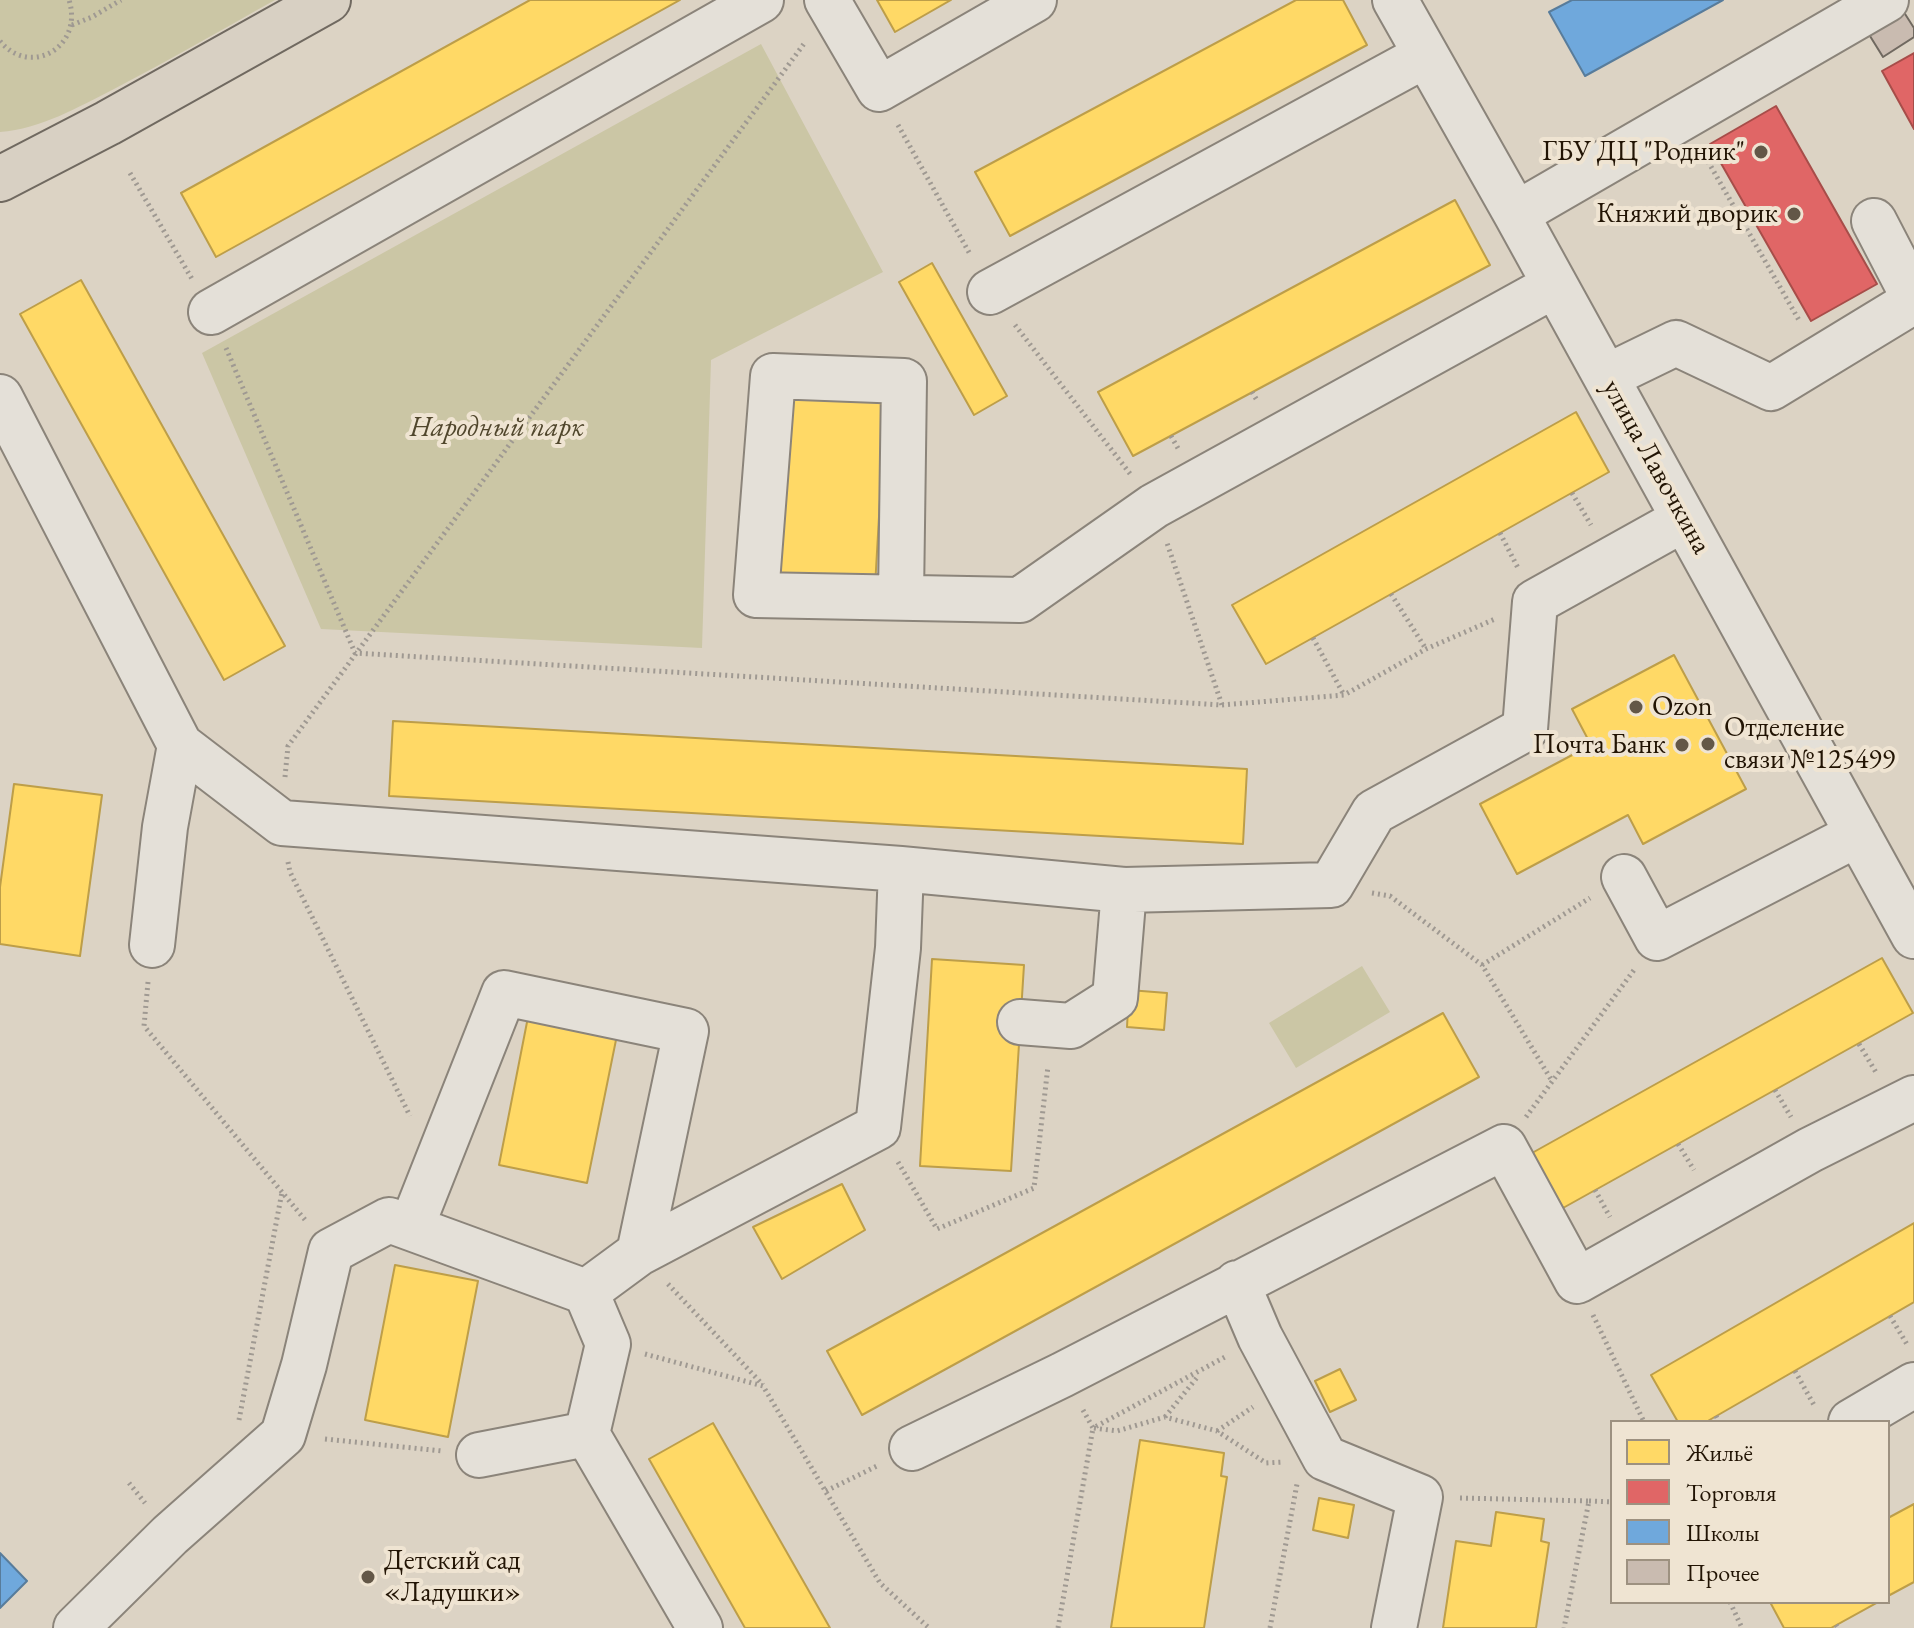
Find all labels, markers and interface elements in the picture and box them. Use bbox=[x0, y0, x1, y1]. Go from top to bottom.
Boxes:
place label: ГБУ ДЦ "Родник" bbox=[1542, 135, 1745, 169]
marker: ГБУ ДЦ "Родник" bbox=[1752, 143, 1770, 161]
place label: Княжий дворик bbox=[1596, 197, 1778, 231]
marker: Княжий дворик bbox=[1785, 205, 1803, 223]
street label: улица Лавочкина bbox=[1594, 374, 1718, 560]
park label: Народный парк bbox=[410, 411, 584, 445]
place label: Ozon bbox=[1652, 690, 1713, 724]
marker: Ozon bbox=[1627, 698, 1645, 716]
place label: Отделение связи №125499 bbox=[1724, 711, 1895, 777]
place label: Почта Банк bbox=[1533, 728, 1666, 762]
marker: Отделение связи №125499 bbox=[1699, 735, 1717, 753]
marker: Почта Банк bbox=[1673, 736, 1691, 754]
legend bbox=[1610, 1420, 1890, 1604]
text: Жильё bbox=[1686, 1437, 1753, 1468]
text: Торговля bbox=[1686, 1477, 1776, 1508]
text: Школы bbox=[1686, 1517, 1759, 1548]
place label: Детский сад «Ладушки» bbox=[384, 1544, 521, 1610]
text: Прочее bbox=[1686, 1557, 1759, 1588]
marker: Детский сад «Ладушки» bbox=[359, 1568, 377, 1586]

